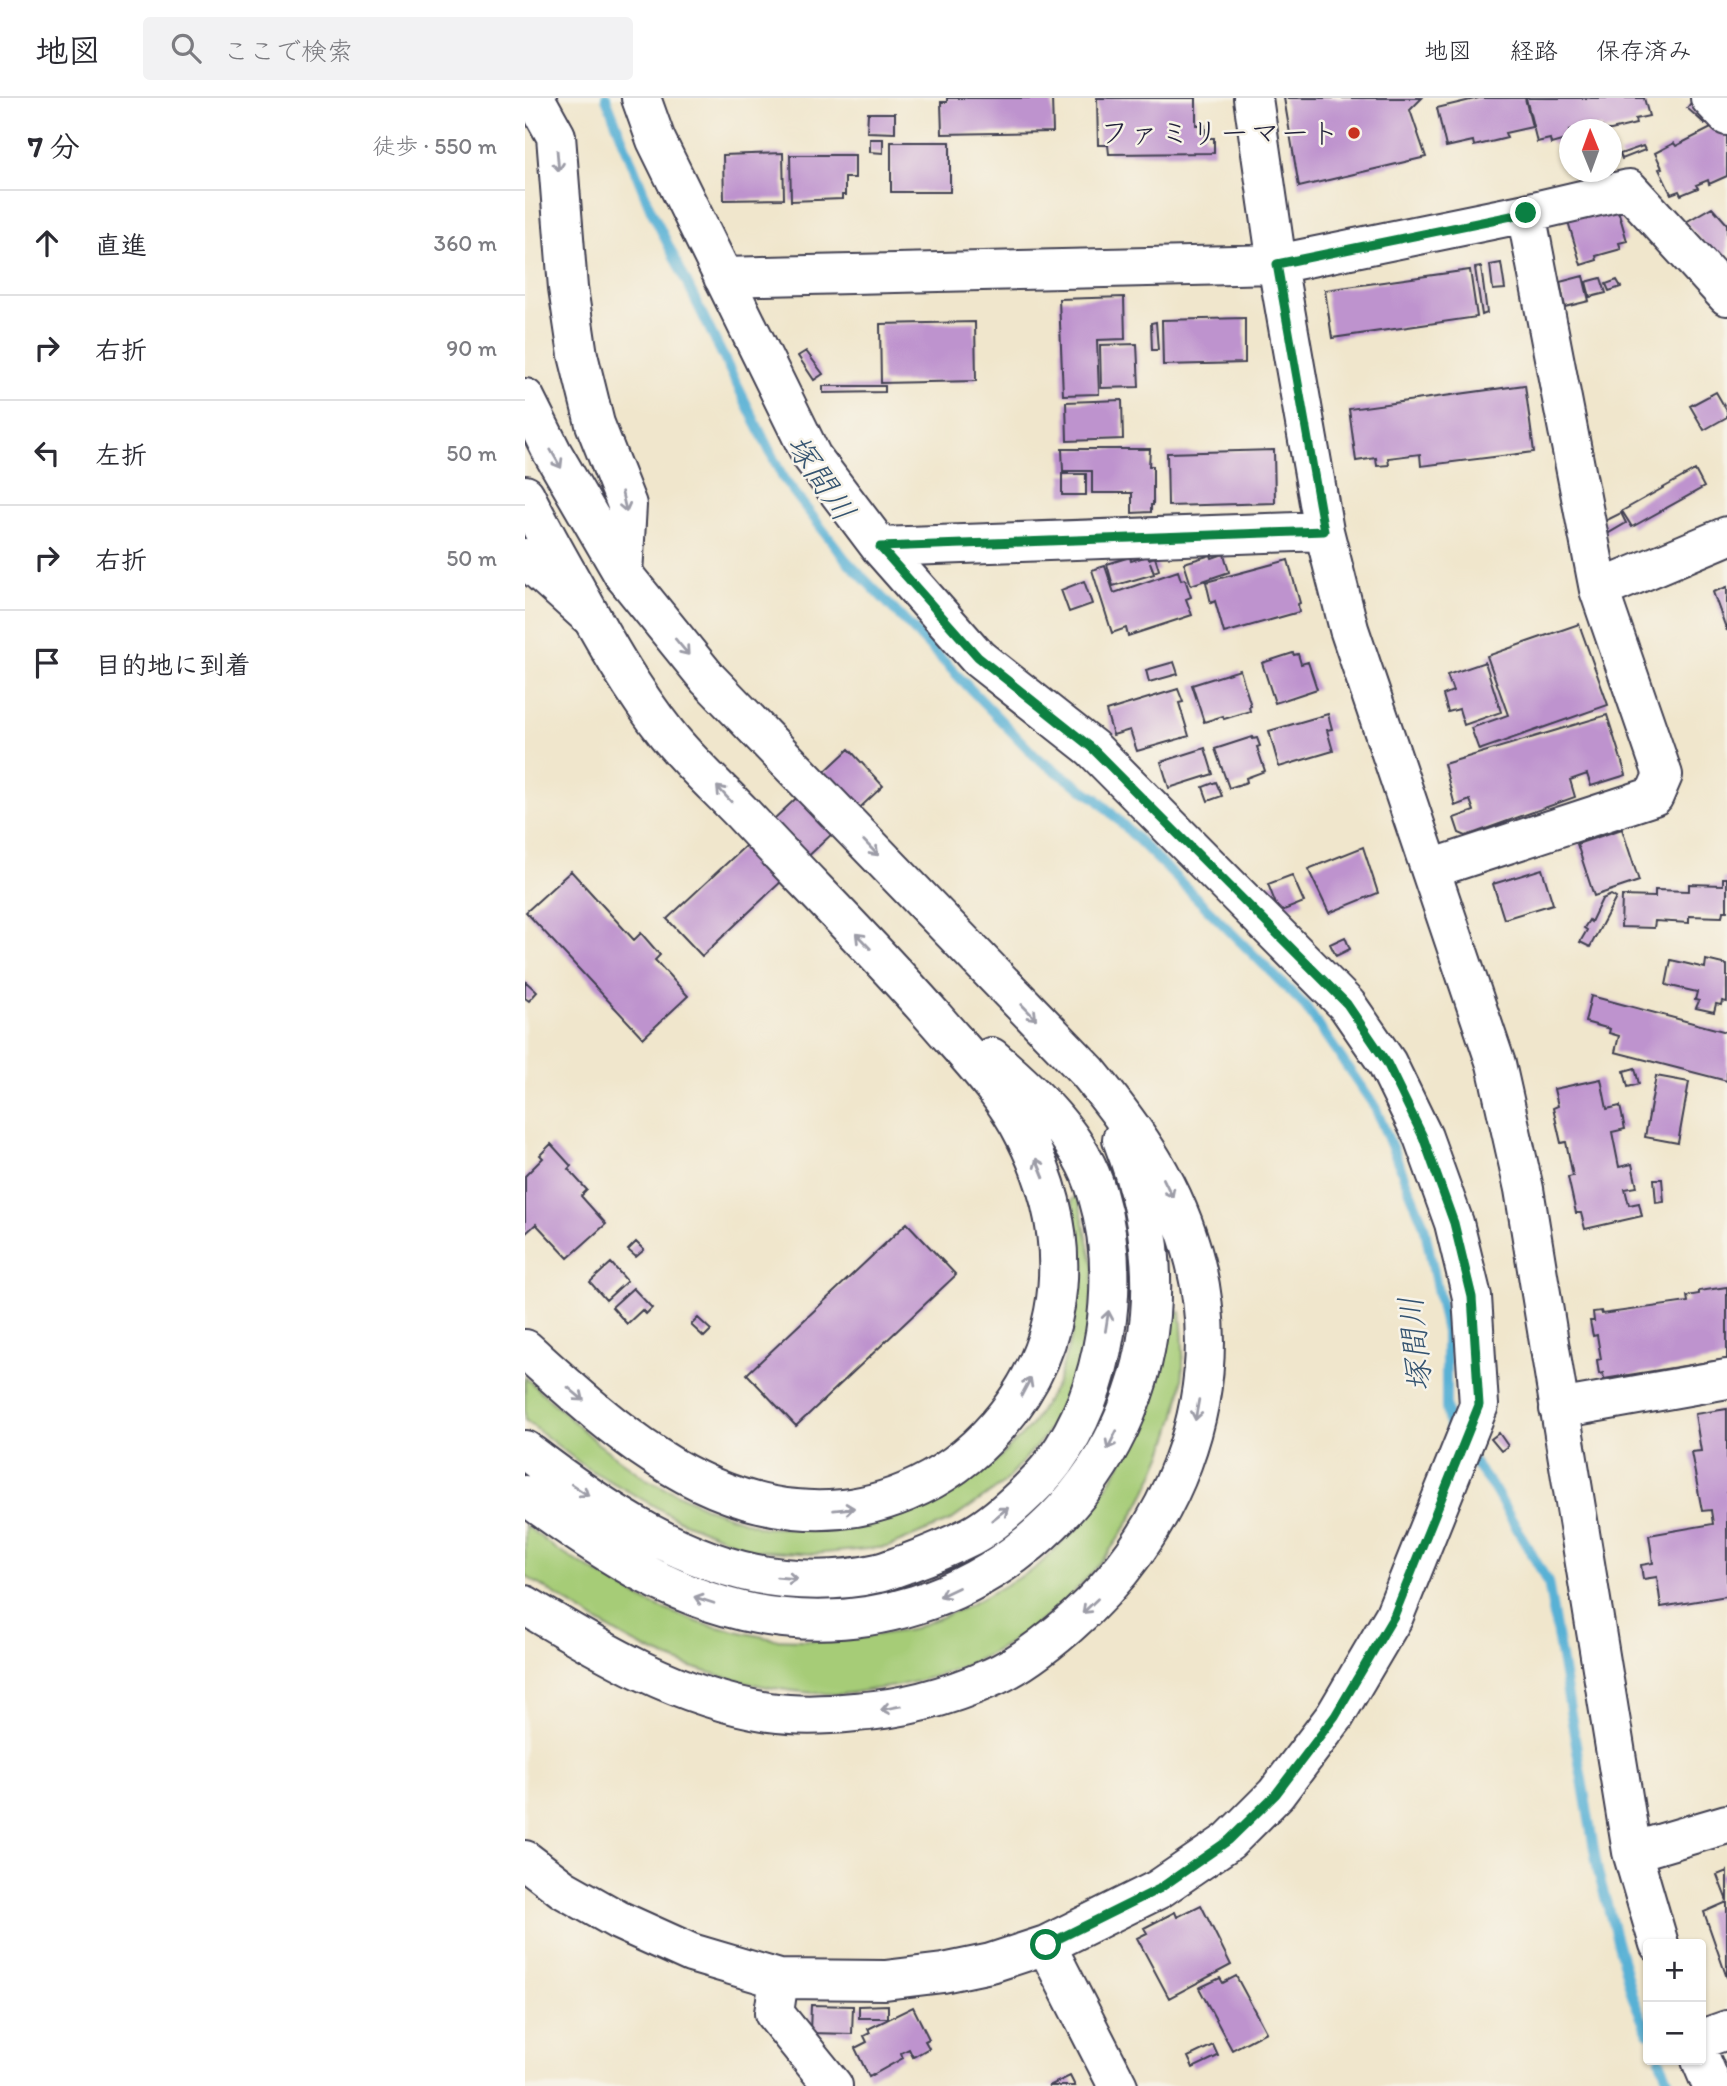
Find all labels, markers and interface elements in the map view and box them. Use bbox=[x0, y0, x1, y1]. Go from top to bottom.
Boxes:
search box bbox=[143, 17, 633, 80]
icon: search bbox=[167, 29, 205, 67]
text: 地図 bbox=[35, 31, 101, 70]
text: ここで検索 bbox=[223, 35, 353, 67]
text: 地図 bbox=[1424, 36, 1472, 65]
text: 経路 bbox=[1510, 36, 1558, 65]
text: 保存済み bbox=[1596, 36, 1692, 65]
place label: ファミリーマート bbox=[1099, 114, 1340, 151]
north arrow bbox=[1559, 119, 1622, 182]
marker: ファミリーマート bbox=[1346, 125, 1362, 141]
text: 7 分 bbox=[28, 128, 80, 165]
text: 徒歩 · 550 m bbox=[372, 132, 497, 160]
one-way arrow bbox=[552, 149, 565, 172]
route end bbox=[1510, 197, 1541, 228]
icon: ahead bbox=[28, 224, 66, 262]
text: 直進 bbox=[95, 229, 147, 261]
text: 360 m bbox=[434, 229, 497, 257]
icon: right bbox=[28, 329, 66, 367]
text: 右折 bbox=[95, 334, 147, 366]
text: 90 m bbox=[446, 334, 497, 362]
water label: 塚間川 bbox=[778, 428, 864, 528]
icon: left bbox=[28, 434, 66, 472]
text: 左折 bbox=[95, 439, 147, 471]
text: 50 m bbox=[446, 439, 497, 467]
one-way arrow bbox=[549, 448, 563, 468]
one-way arrow bbox=[618, 490, 631, 513]
icon: right bbox=[28, 539, 66, 577]
text: 右折 bbox=[95, 544, 147, 576]
text: 50 m bbox=[446, 544, 497, 572]
one-way arrow bbox=[674, 638, 689, 656]
icon: arrive bbox=[28, 644, 66, 682]
text: 目的地に到着 bbox=[95, 649, 251, 681]
one-way arrow bbox=[715, 786, 732, 803]
one-way arrow bbox=[863, 839, 880, 856]
one-way arrow bbox=[855, 933, 872, 950]
one-way arrow bbox=[1020, 1003, 1037, 1020]
one-way arrow bbox=[1032, 1158, 1045, 1179]
one-way arrow bbox=[1162, 1177, 1176, 1198]
water label: 塚間川 bbox=[1391, 1294, 1439, 1394]
one-way arrow bbox=[1101, 1310, 1114, 1333]
one-way arrow bbox=[1019, 1377, 1033, 1398]
one-way arrow bbox=[567, 1386, 585, 1402]
one-way arrow bbox=[1190, 1398, 1203, 1421]
one-way arrow bbox=[1105, 1429, 1119, 1450]
one-way arrow bbox=[570, 1483, 589, 1497]
one-way arrow bbox=[832, 1502, 855, 1515]
one-way arrow bbox=[990, 1507, 1008, 1522]
one-way arrow bbox=[775, 1572, 798, 1585]
one-way arrow bbox=[939, 1586, 961, 1599]
one-way arrow bbox=[693, 1592, 715, 1605]
one-way arrow bbox=[1081, 1597, 1098, 1614]
one-way arrow bbox=[880, 1702, 903, 1715]
route start bbox=[1030, 1929, 1061, 1960]
map controls bbox=[1643, 1939, 1706, 2065]
button: + bbox=[1643, 1939, 1706, 2002]
button: − bbox=[1643, 2002, 1706, 2065]

